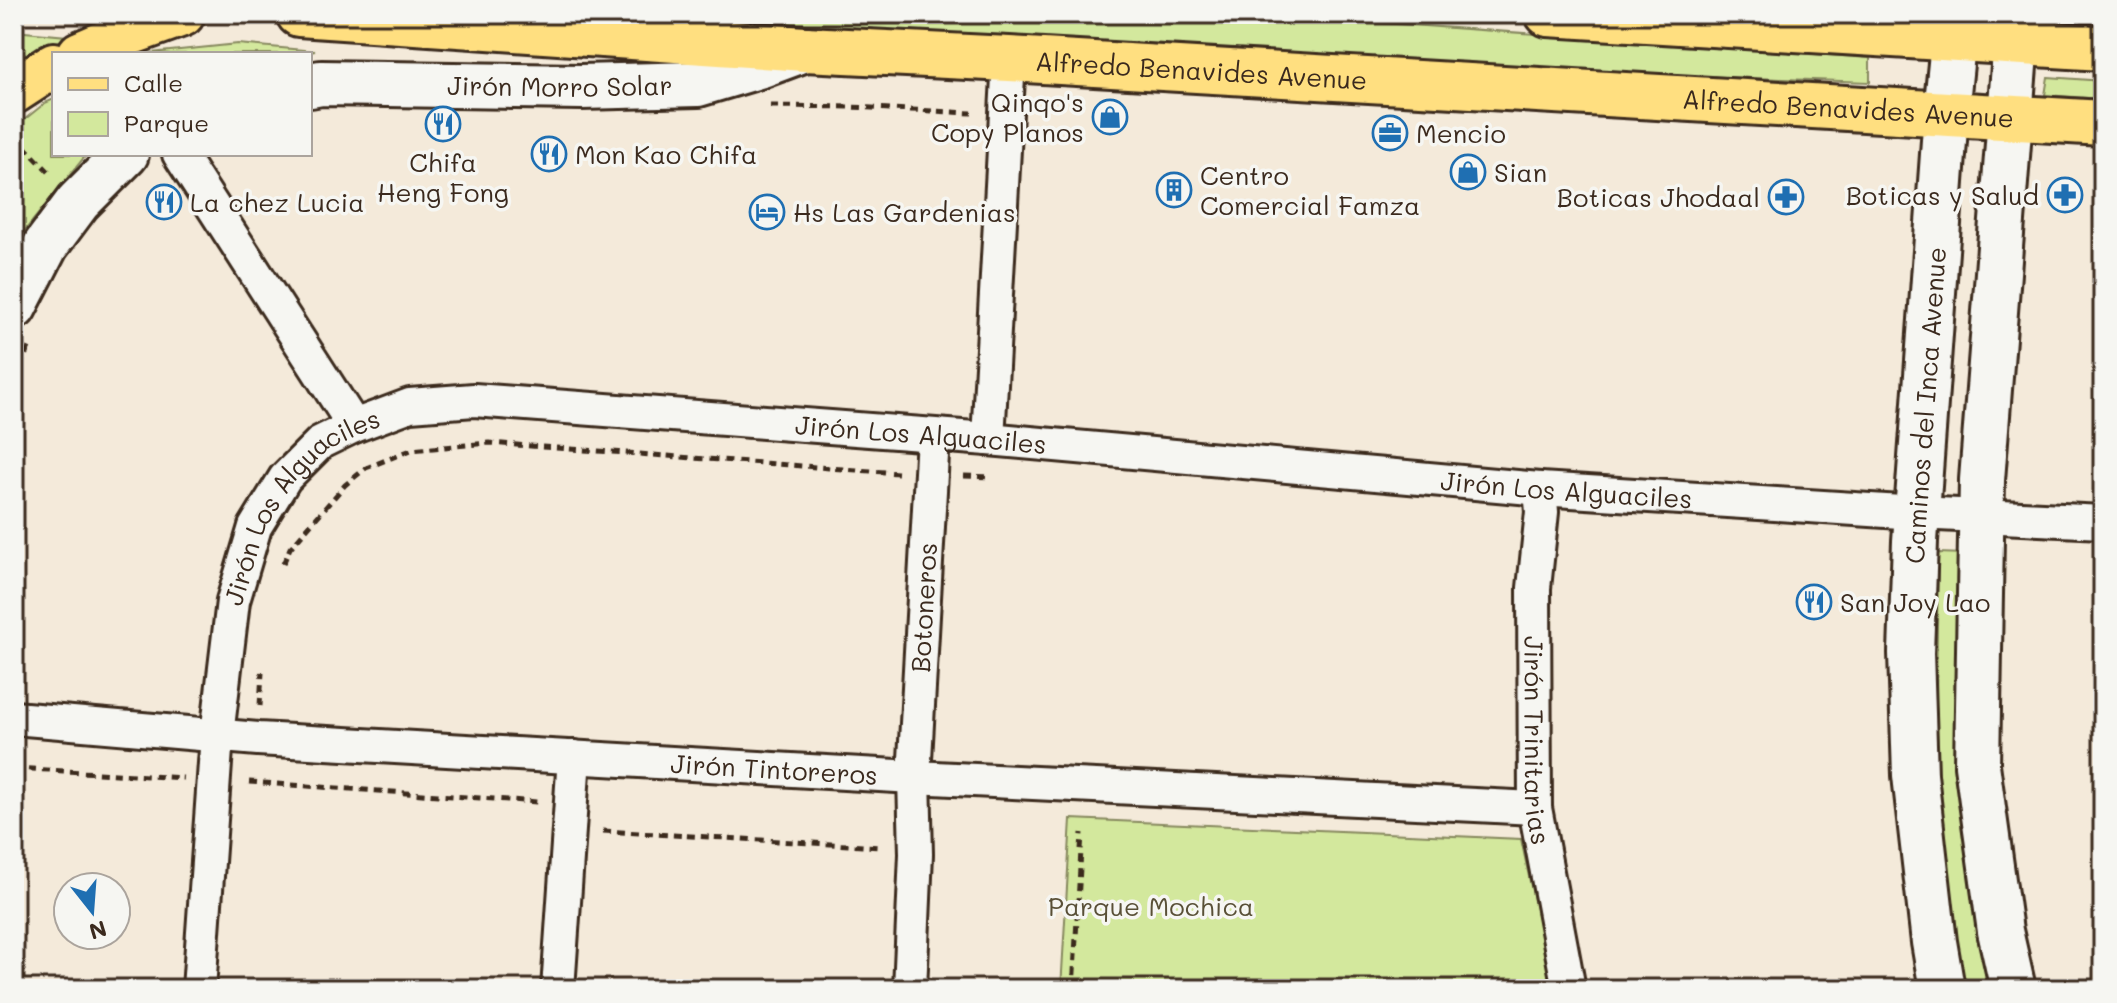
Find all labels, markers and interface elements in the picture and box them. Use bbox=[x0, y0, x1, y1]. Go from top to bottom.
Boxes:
street label: Alfredo Benavides Avenue bbox=[1034, 44, 1368, 97]
legend bbox=[52, 52, 312, 156]
text: Calle bbox=[124, 67, 183, 98]
street label: Jirón Morro Solar bbox=[447, 68, 673, 104]
street label: Alfredo Benavides Avenue bbox=[1681, 81, 2015, 135]
place label: Qinqo's Copy Planos bbox=[931, 85, 1084, 149]
shop icon: Qinqo's Copy Planos bbox=[1091, 98, 1129, 136]
restaurant icon: Chifa Heng Fong bbox=[424, 105, 462, 143]
text: Parque bbox=[124, 107, 209, 138]
office icon: Mencio bbox=[1371, 114, 1409, 152]
place label: Mencio bbox=[1416, 116, 1506, 150]
restaurant icon: Mon Kao Chifa bbox=[530, 135, 568, 173]
place label: Mon Kao Chifa bbox=[575, 137, 757, 171]
place label: Chifa Heng Fong bbox=[377, 145, 509, 209]
shop icon: Sian bbox=[1449, 153, 1487, 191]
place label: Sian bbox=[1494, 155, 1547, 189]
place label: Centro Comercial Famza bbox=[1200, 158, 1420, 222]
building icon: Centro Comercial Famza bbox=[1155, 171, 1193, 209]
pharmacy icon: Boticas y Salud bbox=[2046, 176, 2084, 214]
pharmacy icon: Boticas Jhodaal bbox=[1767, 178, 1805, 216]
place label: Boticas y Salud bbox=[1846, 178, 2039, 212]
place label: Boticas Jhodaal bbox=[1557, 180, 1760, 214]
restaurant icon: La chez Lucia bbox=[145, 183, 183, 221]
place label: La chez Lucia bbox=[190, 185, 364, 219]
hotel icon: Hs Las Gardenias bbox=[748, 193, 786, 231]
place label: Hs Las Gardenias bbox=[793, 195, 1016, 229]
street label: Caminos del Inca Avenue bbox=[1897, 246, 1953, 564]
street label: Jirón Los Alguaciles bbox=[216, 401, 385, 609]
street label: Jirón Los Alguaciles bbox=[794, 407, 1048, 461]
street label: Jirón Los Alguaciles bbox=[1439, 463, 1693, 516]
street label: Botoneros bbox=[903, 542, 944, 673]
restaurant icon: San Joy Lao bbox=[1795, 583, 1833, 621]
place label: San Joy Lao bbox=[1840, 585, 1990, 619]
street label: Jirón Trinitarias bbox=[1517, 636, 1559, 847]
street label: Jirón Tintoreros bbox=[670, 746, 879, 792]
north arrow bbox=[52, 871, 132, 951]
park label: Parque Mochica bbox=[1048, 889, 1254, 923]
text: N bbox=[86, 914, 110, 947]

